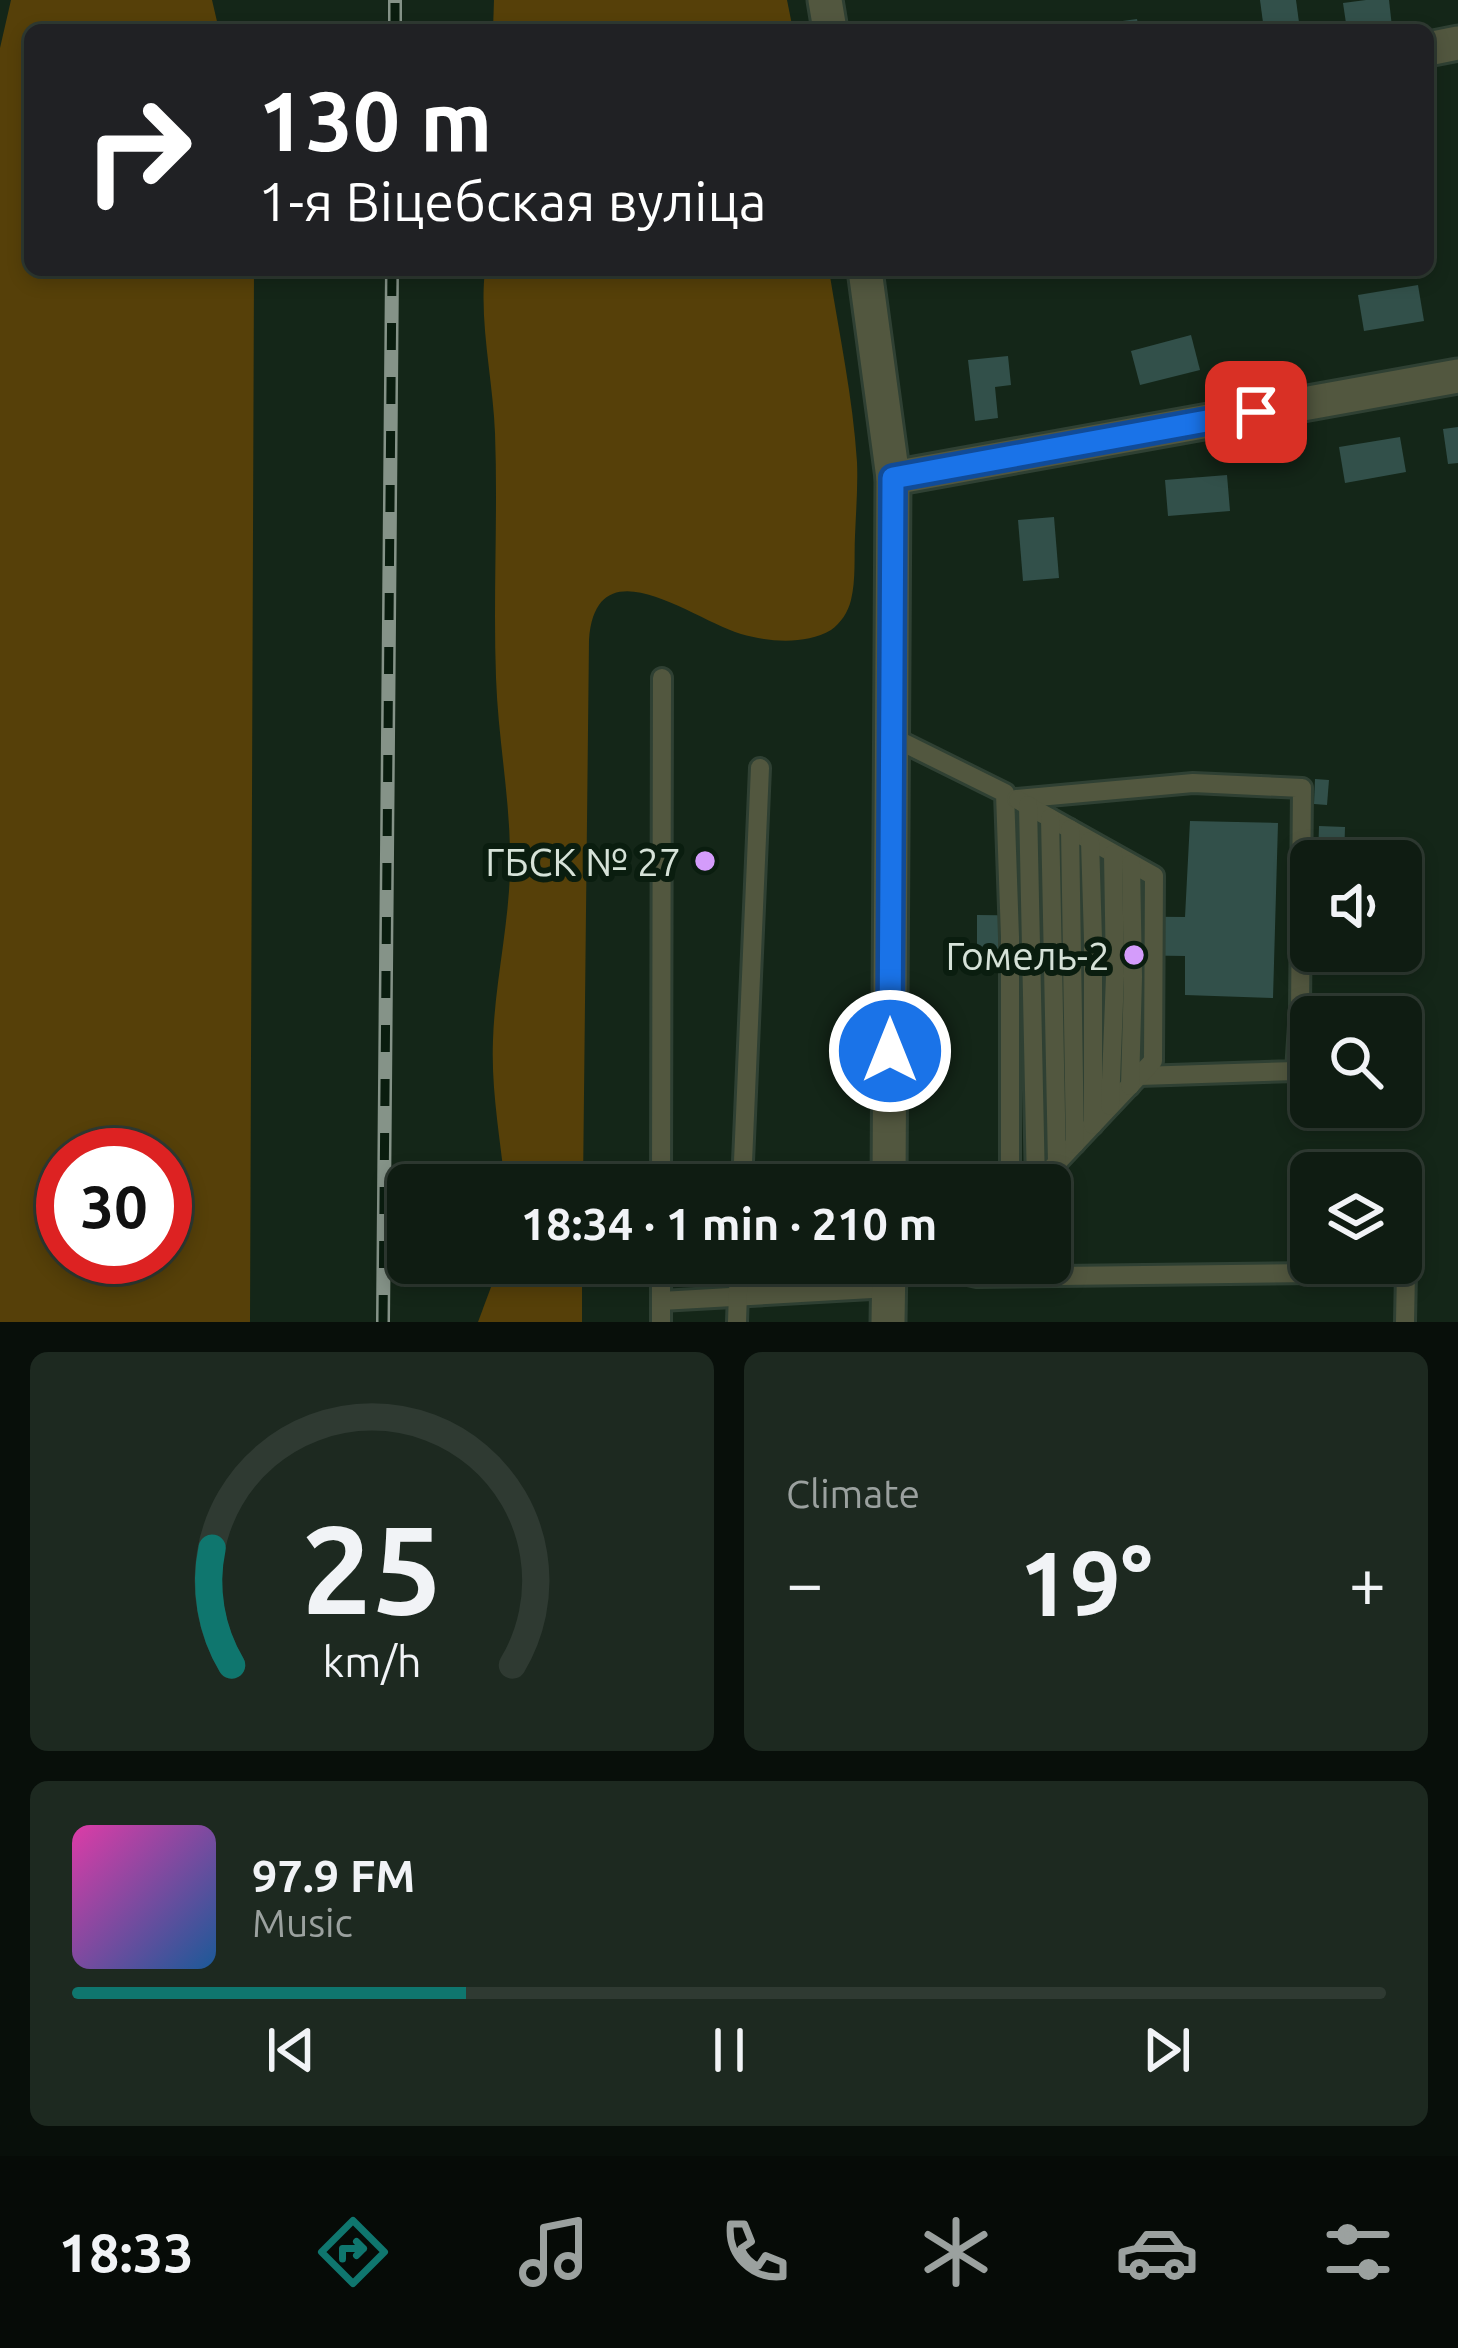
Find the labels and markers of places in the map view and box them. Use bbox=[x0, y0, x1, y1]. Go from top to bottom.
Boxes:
pin bbox=[1205, 361, 1307, 463]
place label: ГБСК № 27 bbox=[485, 840, 681, 883]
marker: ГБСК № 27 bbox=[692, 848, 718, 874]
place label: Гомель-2 bbox=[945, 934, 1110, 977]
marker: Гомель-2 bbox=[1121, 942, 1147, 968]

